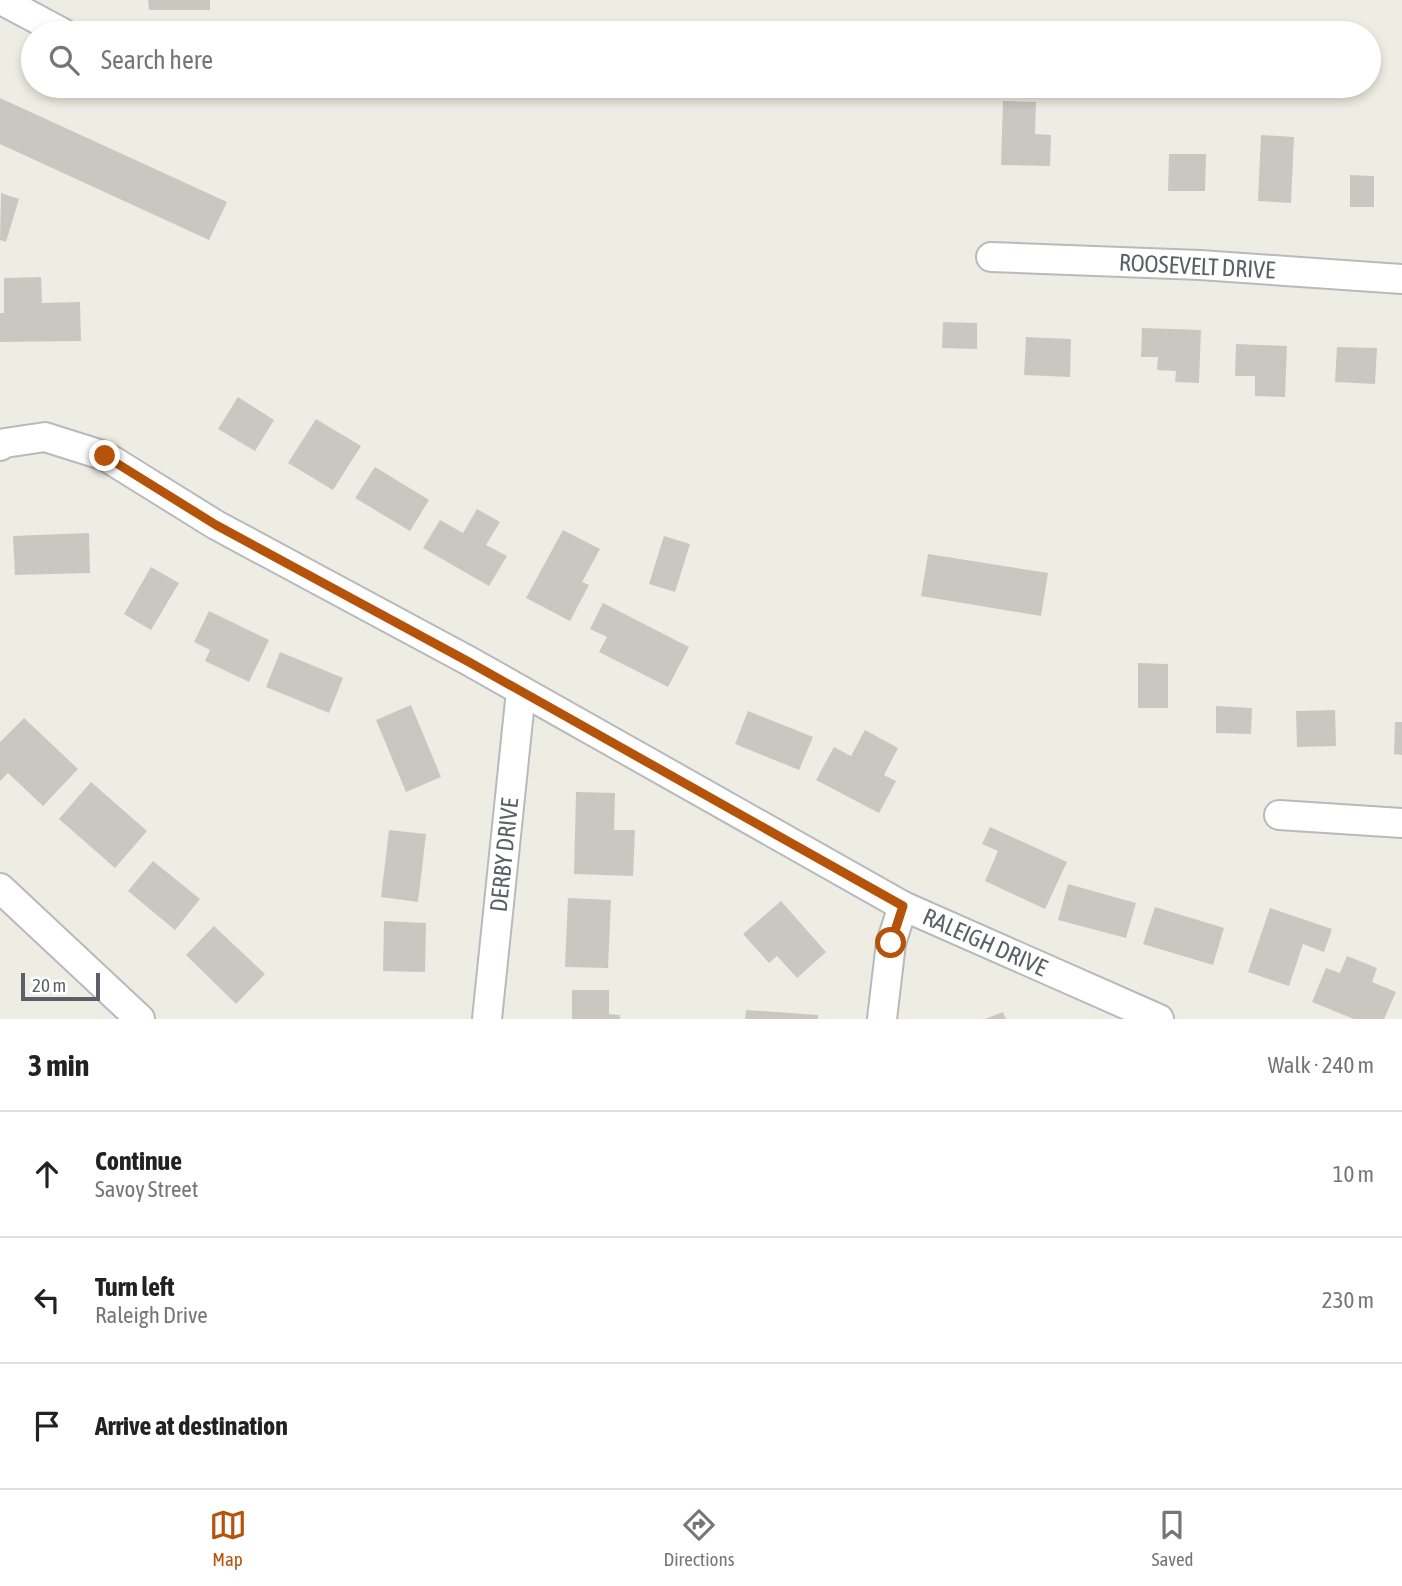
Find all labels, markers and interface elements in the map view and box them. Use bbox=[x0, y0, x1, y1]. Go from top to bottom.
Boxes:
search box bbox=[21, 21, 1381, 98]
icon: search bbox=[45, 41, 83, 79]
text: Search here bbox=[101, 45, 213, 75]
street label: ROOSEVELT DRIVE bbox=[1118, 248, 1276, 284]
route end bbox=[89, 440, 120, 471]
street label: DERBY DRIVE bbox=[485, 797, 523, 913]
street label: RALEIGH DRIVE bbox=[919, 903, 1051, 981]
route start bbox=[875, 927, 906, 958]
scale bar bbox=[21, 970, 100, 1002]
text: 20 m bbox=[32, 974, 66, 996]
text: 3 min bbox=[28, 1048, 89, 1082]
text: Walk · 240 m bbox=[1268, 1052, 1374, 1078]
text: Continue bbox=[95, 1146, 182, 1176]
icon: ahead bbox=[28, 1155, 66, 1193]
text: 10 m bbox=[1333, 1161, 1374, 1187]
text: Savoy Street bbox=[95, 1176, 198, 1202]
text: Turn left bbox=[95, 1272, 175, 1302]
icon: left bbox=[28, 1281, 66, 1319]
text: 230 m bbox=[1322, 1287, 1374, 1313]
text: Raleigh Drive bbox=[95, 1302, 208, 1328]
icon: arrive bbox=[28, 1407, 66, 1445]
text: Arrive at destination bbox=[95, 1411, 288, 1441]
tab: Map bbox=[209, 1506, 247, 1570]
tab: Directions bbox=[664, 1506, 734, 1570]
tab: Saved bbox=[1151, 1506, 1193, 1570]

